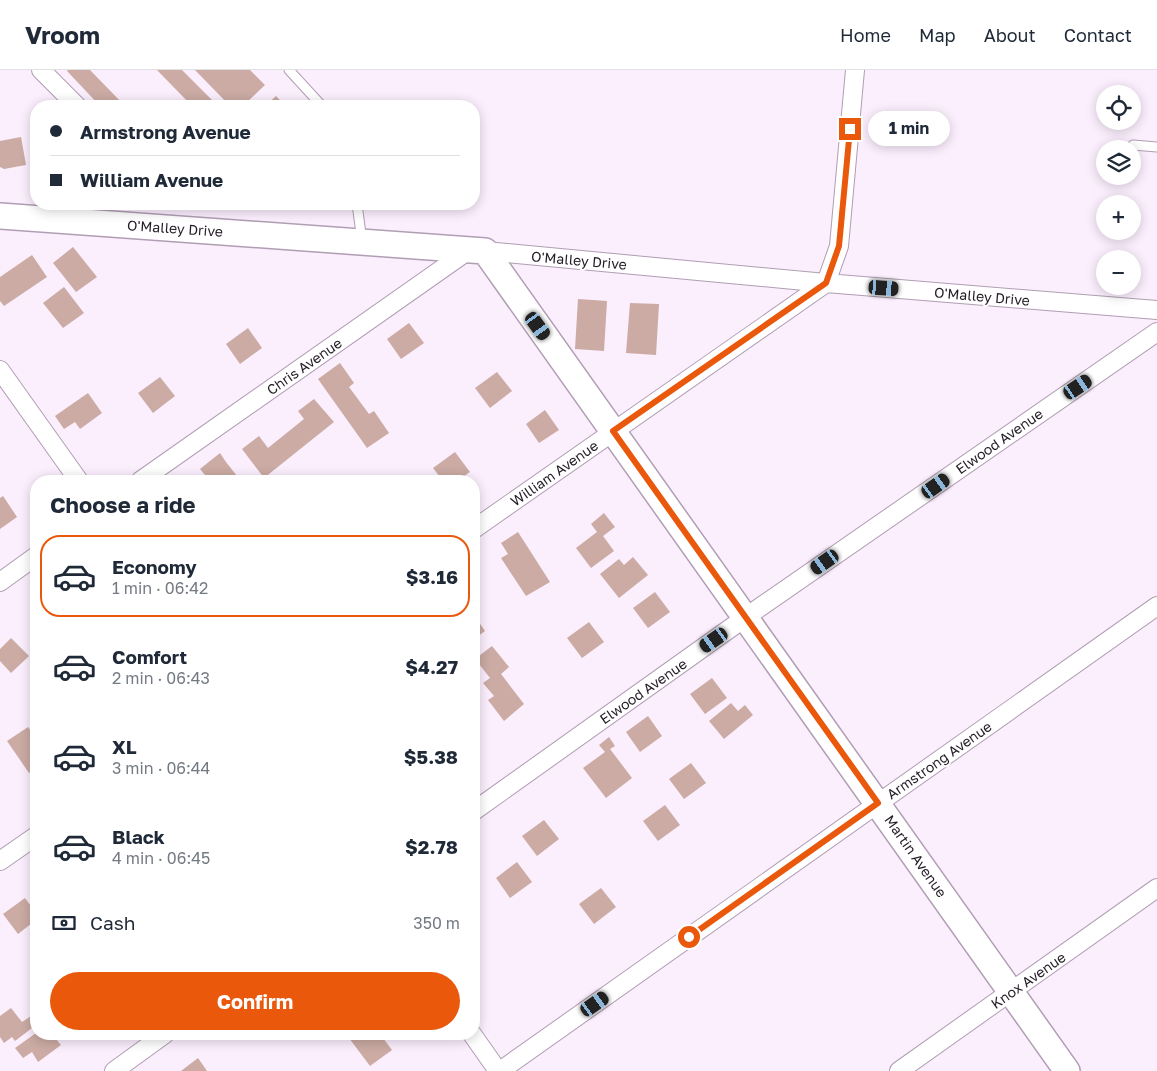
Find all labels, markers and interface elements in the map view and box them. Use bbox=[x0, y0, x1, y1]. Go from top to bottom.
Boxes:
text: Vroom bbox=[25, 20, 100, 49]
text: Home bbox=[840, 24, 891, 46]
text: Map bbox=[919, 24, 956, 46]
text: About bbox=[984, 24, 1036, 46]
text: Contact bbox=[1064, 24, 1132, 46]
map controls bbox=[1096, 85, 1141, 295]
button: locate bbox=[1096, 85, 1141, 130]
callout: 1 min bbox=[868, 112, 950, 146]
route end bbox=[839, 118, 861, 140]
text: 1 min bbox=[889, 118, 929, 138]
text: Armstrong Avenue bbox=[80, 120, 251, 143]
button: layers bbox=[1096, 140, 1141, 185]
text: William Avenue bbox=[80, 168, 223, 191]
button: + bbox=[1096, 195, 1141, 240]
street label: O'Malley Drive bbox=[126, 216, 224, 240]
street label: O'Malley Drive bbox=[530, 247, 628, 273]
button: − bbox=[1096, 250, 1141, 295]
car bbox=[868, 279, 899, 297]
street label: O'Malley Drive bbox=[933, 283, 1031, 309]
car bbox=[523, 309, 552, 343]
street label: Chris Avenue bbox=[263, 334, 345, 398]
car bbox=[1061, 372, 1094, 402]
street label: Elwood Avenue bbox=[952, 405, 1046, 477]
street label: William Avenue bbox=[507, 436, 601, 510]
car bbox=[919, 471, 952, 501]
text: Choose a ride bbox=[50, 491, 196, 518]
car bbox=[808, 547, 841, 577]
icon: car bbox=[52, 554, 97, 599]
text: Economy bbox=[112, 555, 197, 578]
text: $3.16 bbox=[406, 565, 458, 588]
text: 1 min · 06:42 bbox=[112, 578, 208, 598]
car bbox=[697, 625, 730, 655]
icon: car bbox=[52, 644, 97, 689]
text: Comfort bbox=[112, 645, 187, 668]
text: $4.27 bbox=[405, 655, 458, 678]
street label: Elwood Avenue bbox=[596, 655, 690, 727]
text: 2 min · 06:43 bbox=[112, 668, 210, 688]
street label: Armstrong Avenue bbox=[883, 717, 995, 803]
icon: car bbox=[52, 734, 97, 779]
text: XL bbox=[112, 735, 137, 758]
text: $5.38 bbox=[404, 745, 458, 768]
text: 3 min · 06:44 bbox=[112, 758, 210, 778]
street label: Martin Avenue bbox=[881, 812, 951, 900]
icon: car bbox=[52, 824, 97, 869]
text: Black bbox=[112, 825, 165, 848]
text: $2.78 bbox=[405, 835, 458, 858]
text: 4 min · 06:45 bbox=[112, 848, 210, 868]
icon: cash bbox=[50, 909, 78, 937]
text: Cash bbox=[90, 911, 135, 934]
text: 350 m bbox=[413, 913, 460, 933]
route start bbox=[678, 926, 700, 948]
street label: Knox Avenue bbox=[987, 948, 1069, 1012]
button: Confirm bbox=[50, 972, 460, 1030]
car bbox=[578, 989, 611, 1019]

